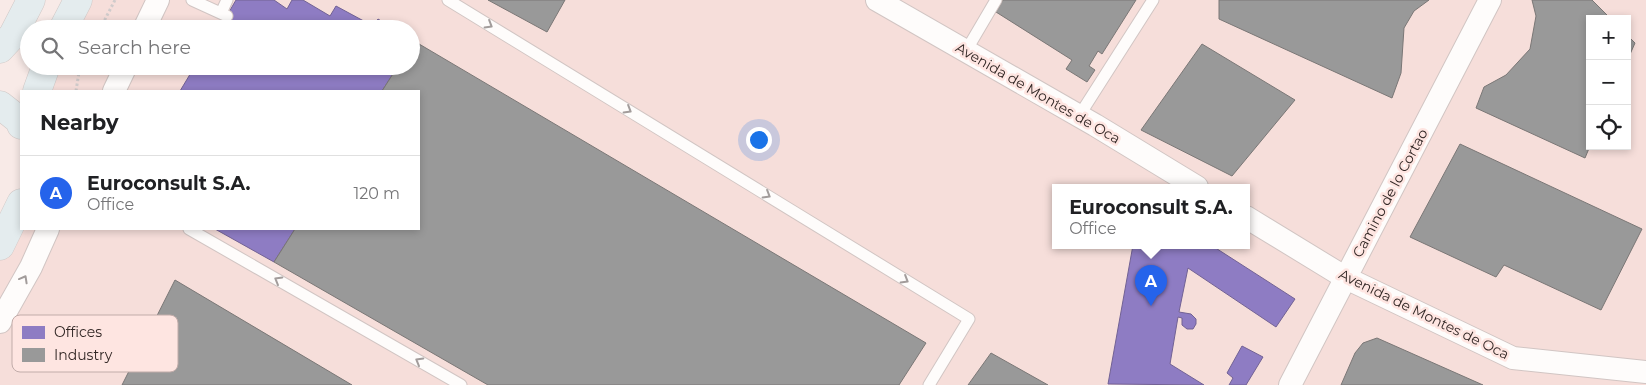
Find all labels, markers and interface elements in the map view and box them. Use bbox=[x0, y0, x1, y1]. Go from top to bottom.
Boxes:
map controls bbox=[1586, 15, 1631, 150]
button: + bbox=[1586, 15, 1631, 60]
one-way arrow bbox=[484, 19, 493, 29]
search box bbox=[20, 20, 420, 75]
icon: search bbox=[38, 34, 66, 62]
text: Search here bbox=[78, 36, 191, 59]
street label: Avenida de Montes de Oca bbox=[952, 38, 1124, 148]
button: − bbox=[1586, 60, 1631, 105]
one-way arrow bbox=[622, 104, 631, 114]
button: locate bbox=[1586, 105, 1631, 150]
text: Nearby bbox=[40, 110, 119, 135]
street label: Camino de lo Cortao bbox=[1348, 125, 1432, 260]
your location bbox=[746, 127, 772, 153]
text: Euroconsult S.A. bbox=[87, 172, 251, 195]
text: A bbox=[50, 184, 62, 203]
text: 120 m bbox=[353, 184, 400, 203]
popup bbox=[1052, 184, 1250, 249]
one-way arrow bbox=[761, 189, 770, 198]
text: Office bbox=[87, 195, 134, 214]
text: Euroconsult S.A. bbox=[1069, 196, 1233, 219]
text: Office bbox=[1069, 219, 1116, 238]
pin: A bbox=[1135, 265, 1167, 306]
street label: Avenida de Montes de Oca bbox=[1336, 265, 1512, 363]
one-way arrow bbox=[900, 273, 909, 283]
one-way arrow bbox=[18, 276, 28, 285]
one-way arrow bbox=[274, 276, 283, 286]
legend bbox=[12, 315, 178, 372]
text: Offices bbox=[54, 323, 102, 341]
text: Industry bbox=[54, 346, 113, 364]
one-way arrow bbox=[415, 357, 424, 367]

